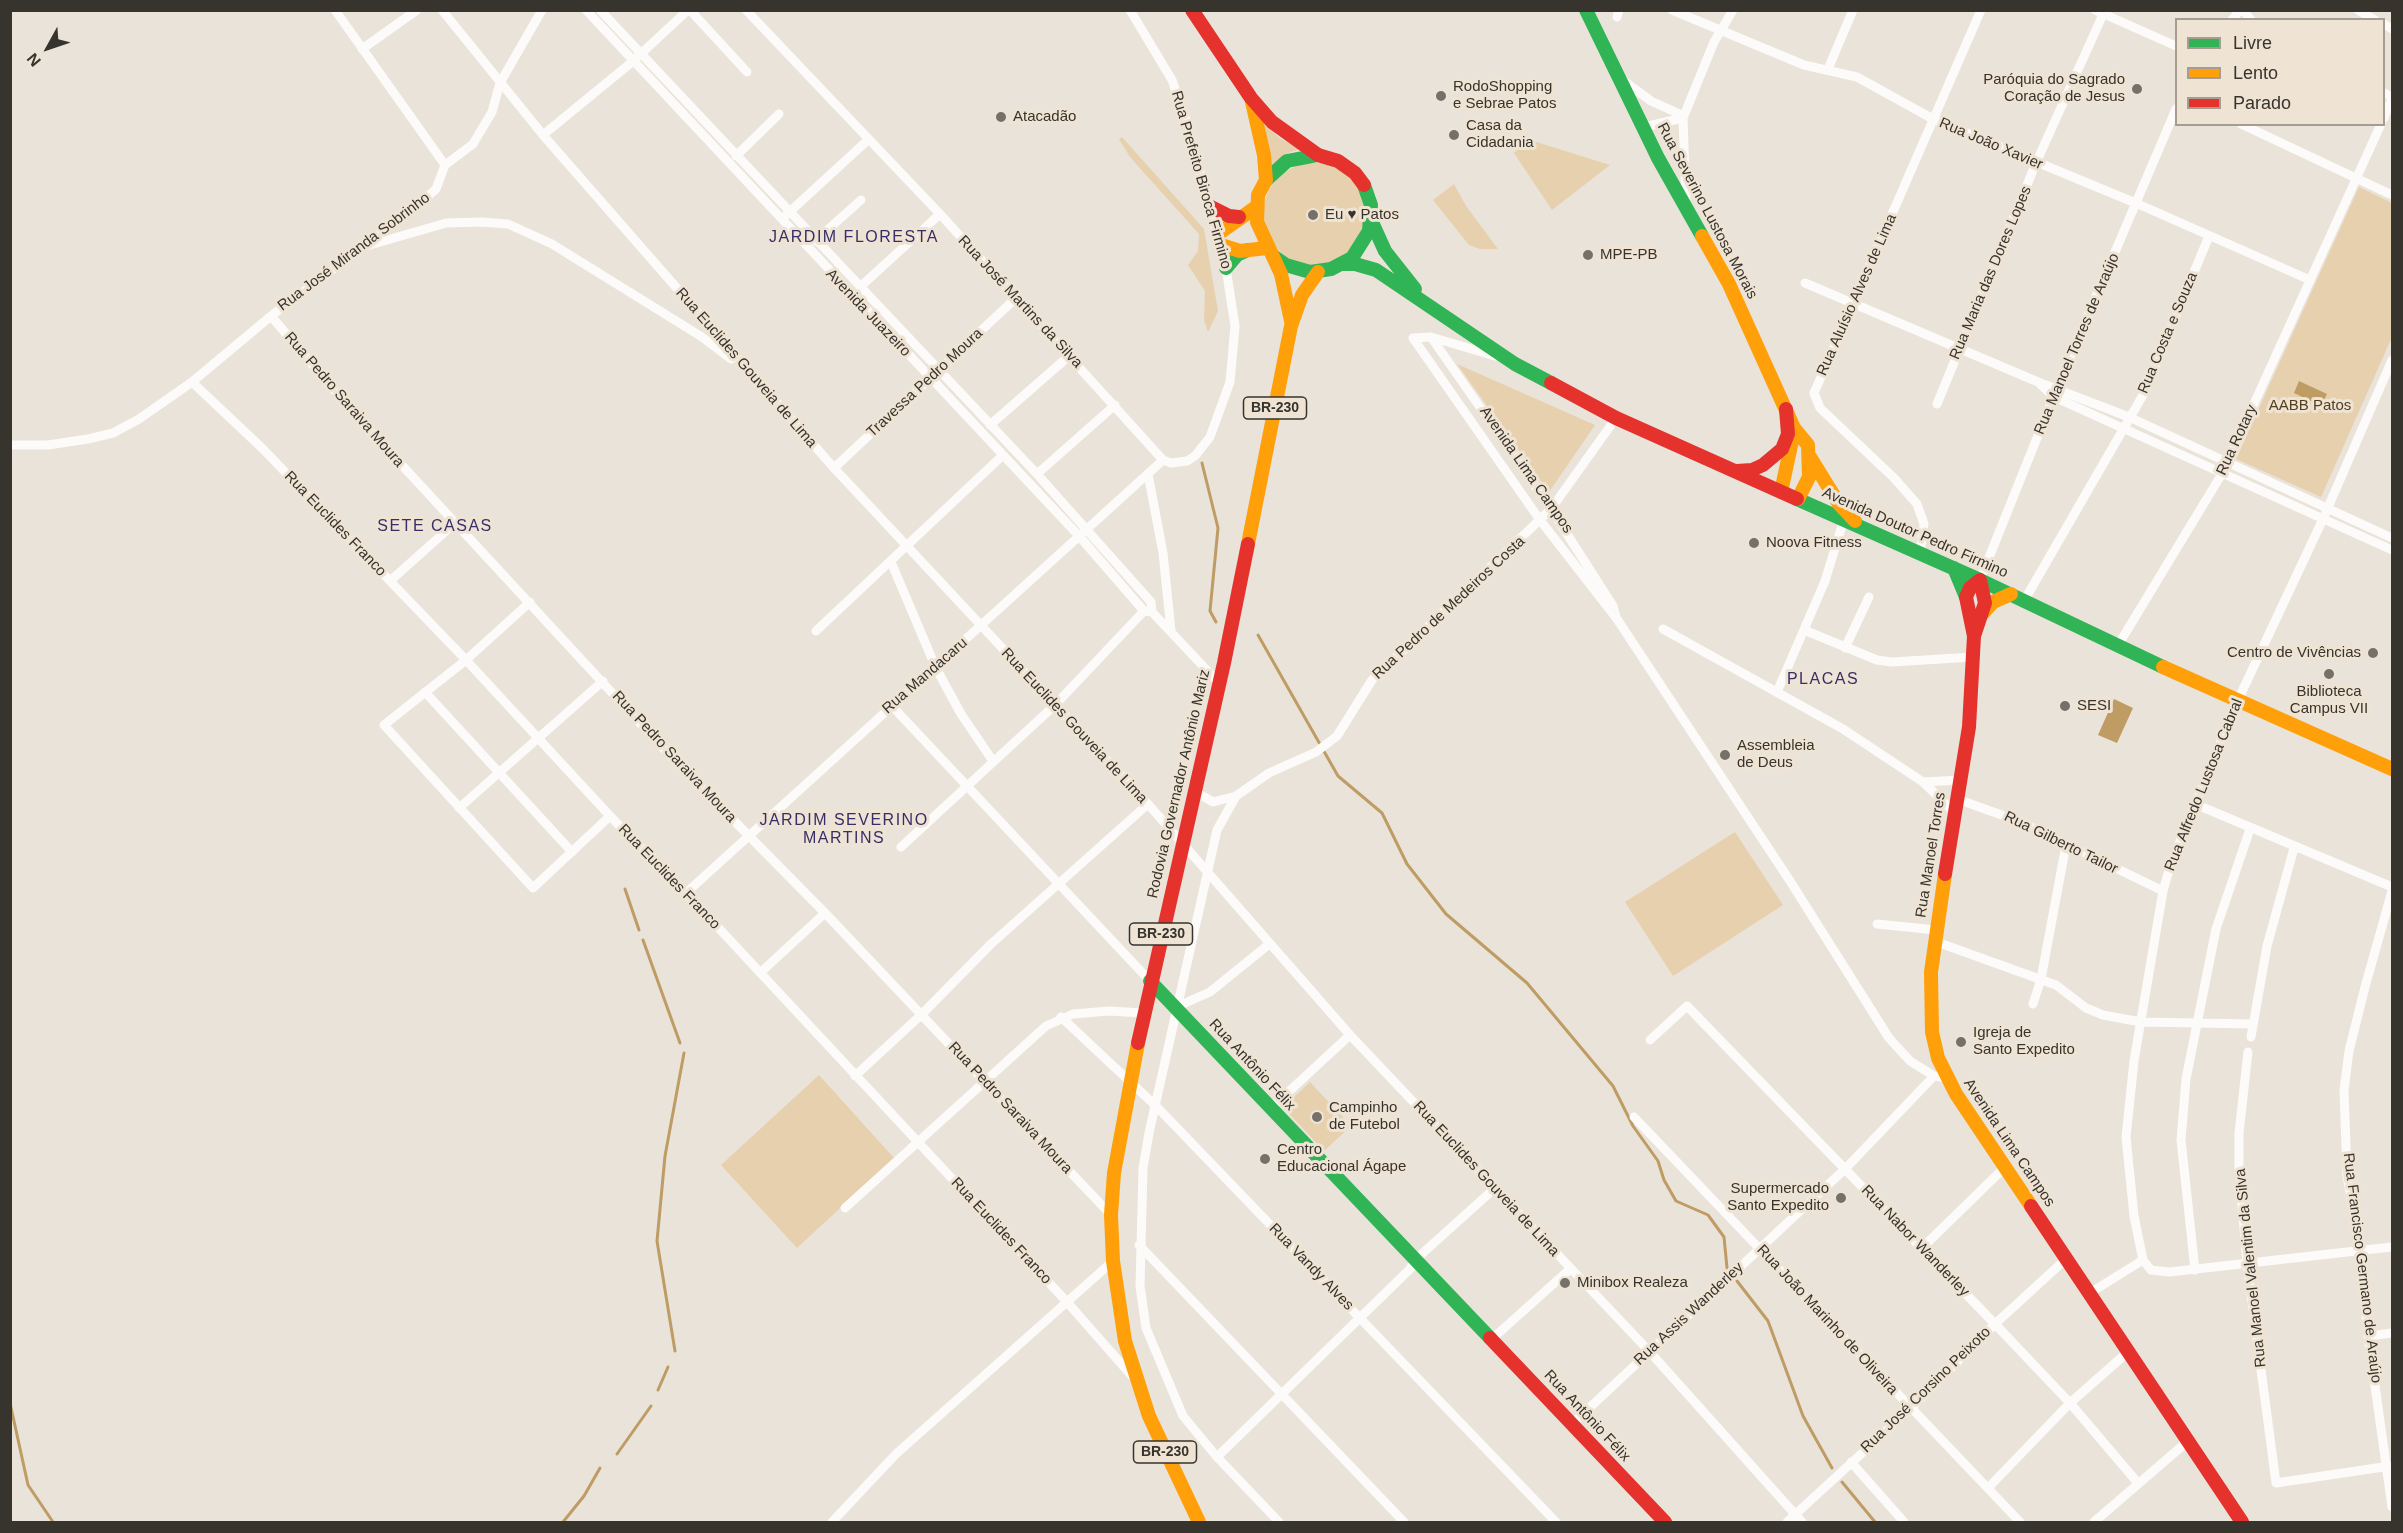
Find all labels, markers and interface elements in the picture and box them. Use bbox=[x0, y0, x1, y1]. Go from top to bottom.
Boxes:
north arrow bbox=[18, 18, 78, 78]
legend bbox=[2175, 18, 2385, 126]
text: Livre bbox=[2233, 33, 2272, 53]
text: N bbox=[24, 50, 44, 70]
text: Lento bbox=[2233, 63, 2278, 83]
place label: Paróquia do Sagrado Coração de Jesus bbox=[1983, 71, 2125, 106]
place label: RodoShopping e Sebrae Patos bbox=[1453, 78, 1556, 113]
marker: Paróquia do Sagrado Coração de Jesus bbox=[2130, 82, 2144, 96]
street label: Rua Prefeito Biroca Firmino bbox=[1167, 89, 1235, 271]
marker: RodoShopping e Sebrae Patos bbox=[1434, 89, 1448, 103]
text: Parado bbox=[2233, 93, 2291, 113]
place label: Atacadão bbox=[1013, 108, 1076, 126]
marker: Atacadão bbox=[994, 110, 1008, 124]
street label: Rua João Xavier bbox=[1936, 114, 2046, 174]
place label: Casa da Cidadania bbox=[1466, 117, 1534, 152]
street label: Rua Severino Lustosa Morais bbox=[1653, 120, 1761, 302]
marker: Casa da Cidadania bbox=[1447, 128, 1461, 142]
street label: Rua Maria das Dores Lopes bbox=[1946, 184, 2036, 362]
street label: Rua José Miranda Sobrinho bbox=[274, 189, 434, 315]
place label: Eu ♥ Patos bbox=[1325, 206, 1399, 224]
marker: Eu ♥ Patos bbox=[1306, 208, 1320, 222]
street label: Rua Aluísio Alves de Lima bbox=[1813, 211, 1901, 379]
district label: JARDIM FLORESTA bbox=[769, 228, 939, 248]
street label: Rua José Martins da Silva bbox=[954, 232, 1086, 372]
place label: MPE-PB bbox=[1600, 246, 1658, 264]
marker: MPE-PB bbox=[1581, 248, 1595, 262]
street label: Rua Manoel Torres de Araújo bbox=[2031, 251, 2123, 437]
street label: Avenida Juazeiro bbox=[822, 265, 914, 361]
street label: Rua Costa e Souza bbox=[2134, 270, 2202, 396]
street label: Rua Euclides Gouveia de Lima bbox=[672, 284, 820, 452]
street label: Travessa Pedro Moura bbox=[863, 325, 987, 441]
street label: Rua Pedro Saraiva Moura bbox=[280, 329, 408, 471]
road number: BR-230 bbox=[1244, 397, 1306, 419]
park label: AABB Patos bbox=[2269, 397, 2351, 415]
street label: Rua Rotary bbox=[2213, 402, 2261, 478]
street label: Avenida Lima Campos bbox=[1475, 403, 1577, 537]
street label: Rua Euclides Franco bbox=[280, 468, 390, 580]
street label: Avenida Doutor Pedro Firmino bbox=[1819, 484, 2011, 582]
district label: SETE CASAS bbox=[377, 517, 493, 537]
street label: Rua Pedro de Medeiros Costa bbox=[1369, 533, 1529, 683]
place label: Noova Fitness bbox=[1766, 534, 1862, 552]
marker: Noova Fitness bbox=[1747, 536, 1761, 550]
street label: Rua Mandacaru bbox=[879, 634, 971, 718]
place label: Centro de Vivências bbox=[2227, 644, 2361, 662]
street label: Rua Euclides Gouveia de Lima bbox=[997, 645, 1151, 807]
marker: Centro de Vivências bbox=[2366, 646, 2380, 660]
marker: Biblioteca Campus VII bbox=[2322, 667, 2336, 681]
street label: Rodovia Governador Antônio Mariz bbox=[1144, 668, 1214, 900]
district label: PLACAS bbox=[1787, 670, 1859, 690]
place label: Biblioteca Campus VII bbox=[2290, 683, 2368, 718]
street label: Rua Pedro Saraiva Moura bbox=[608, 687, 740, 827]
street label: Rua Alfredo Lustosa Cabral bbox=[2161, 696, 2247, 874]
place label: SESI bbox=[2077, 697, 2111, 715]
marker: SESI bbox=[2058, 699, 2072, 713]
place label: Assembleia de Deus bbox=[1737, 737, 1815, 772]
marker: Assembleia de Deus bbox=[1718, 748, 1732, 762]
street label: Rua Manoel Torres bbox=[1912, 791, 1950, 919]
street label: Rua Gilberto Tailor bbox=[2001, 808, 2121, 878]
district label: JARDIM SEVERINO MARTINS bbox=[759, 811, 929, 849]
street label: Rua Euclides Franco bbox=[614, 821, 724, 933]
road number: BR-230 bbox=[1130, 923, 1192, 945]
street label: Rua Antônio Félix bbox=[1205, 1016, 1299, 1114]
place label: Igreja de Santo Expedito bbox=[1973, 1024, 2075, 1059]
marker: Igreja de Santo Expedito bbox=[1954, 1035, 1968, 1049]
street label: Rua Pedro Saraiva Moura bbox=[944, 1038, 1076, 1178]
street label: Avenida Lima Campos bbox=[1959, 1076, 2059, 1210]
street label: Rua Euclides Gouveia de Lima bbox=[1409, 1098, 1563, 1260]
place label: Campinho de Futebol bbox=[1329, 1099, 1400, 1134]
marker: Campinho de Futebol bbox=[1310, 1110, 1324, 1124]
place label: Centro Educacional Ágape bbox=[1277, 1141, 1406, 1176]
marker: Centro Educacional Ágape bbox=[1258, 1152, 1272, 1166]
street label: Rua Francisco Germano de Araújo bbox=[2339, 1152, 2385, 1384]
street label: Rua Manoel Valentim da Silva bbox=[2232, 1168, 2270, 1368]
street label: Rua Euclides Franco bbox=[947, 1174, 1055, 1288]
place label: Supermercado Santo Expedito bbox=[1727, 1180, 1829, 1215]
street label: Rua Nabor Wanderley bbox=[1857, 1182, 1973, 1300]
marker: Supermercado Santo Expedito bbox=[1834, 1191, 1848, 1205]
street label: Rua Vandy Alves bbox=[1265, 1220, 1357, 1314]
street label: Rua João Marinho de Oliveira bbox=[1753, 1241, 1901, 1399]
street label: Rua Assis Wanderley bbox=[1631, 1259, 1747, 1369]
place label: Minibox Realeza bbox=[1577, 1274, 1688, 1292]
marker: Minibox Realeza bbox=[1558, 1276, 1572, 1290]
street label: Rua José Corsino Peixoto bbox=[1857, 1323, 1995, 1457]
street label: Rua Antônio Félix bbox=[1540, 1367, 1634, 1465]
road number: BR-230 bbox=[1134, 1441, 1196, 1463]

